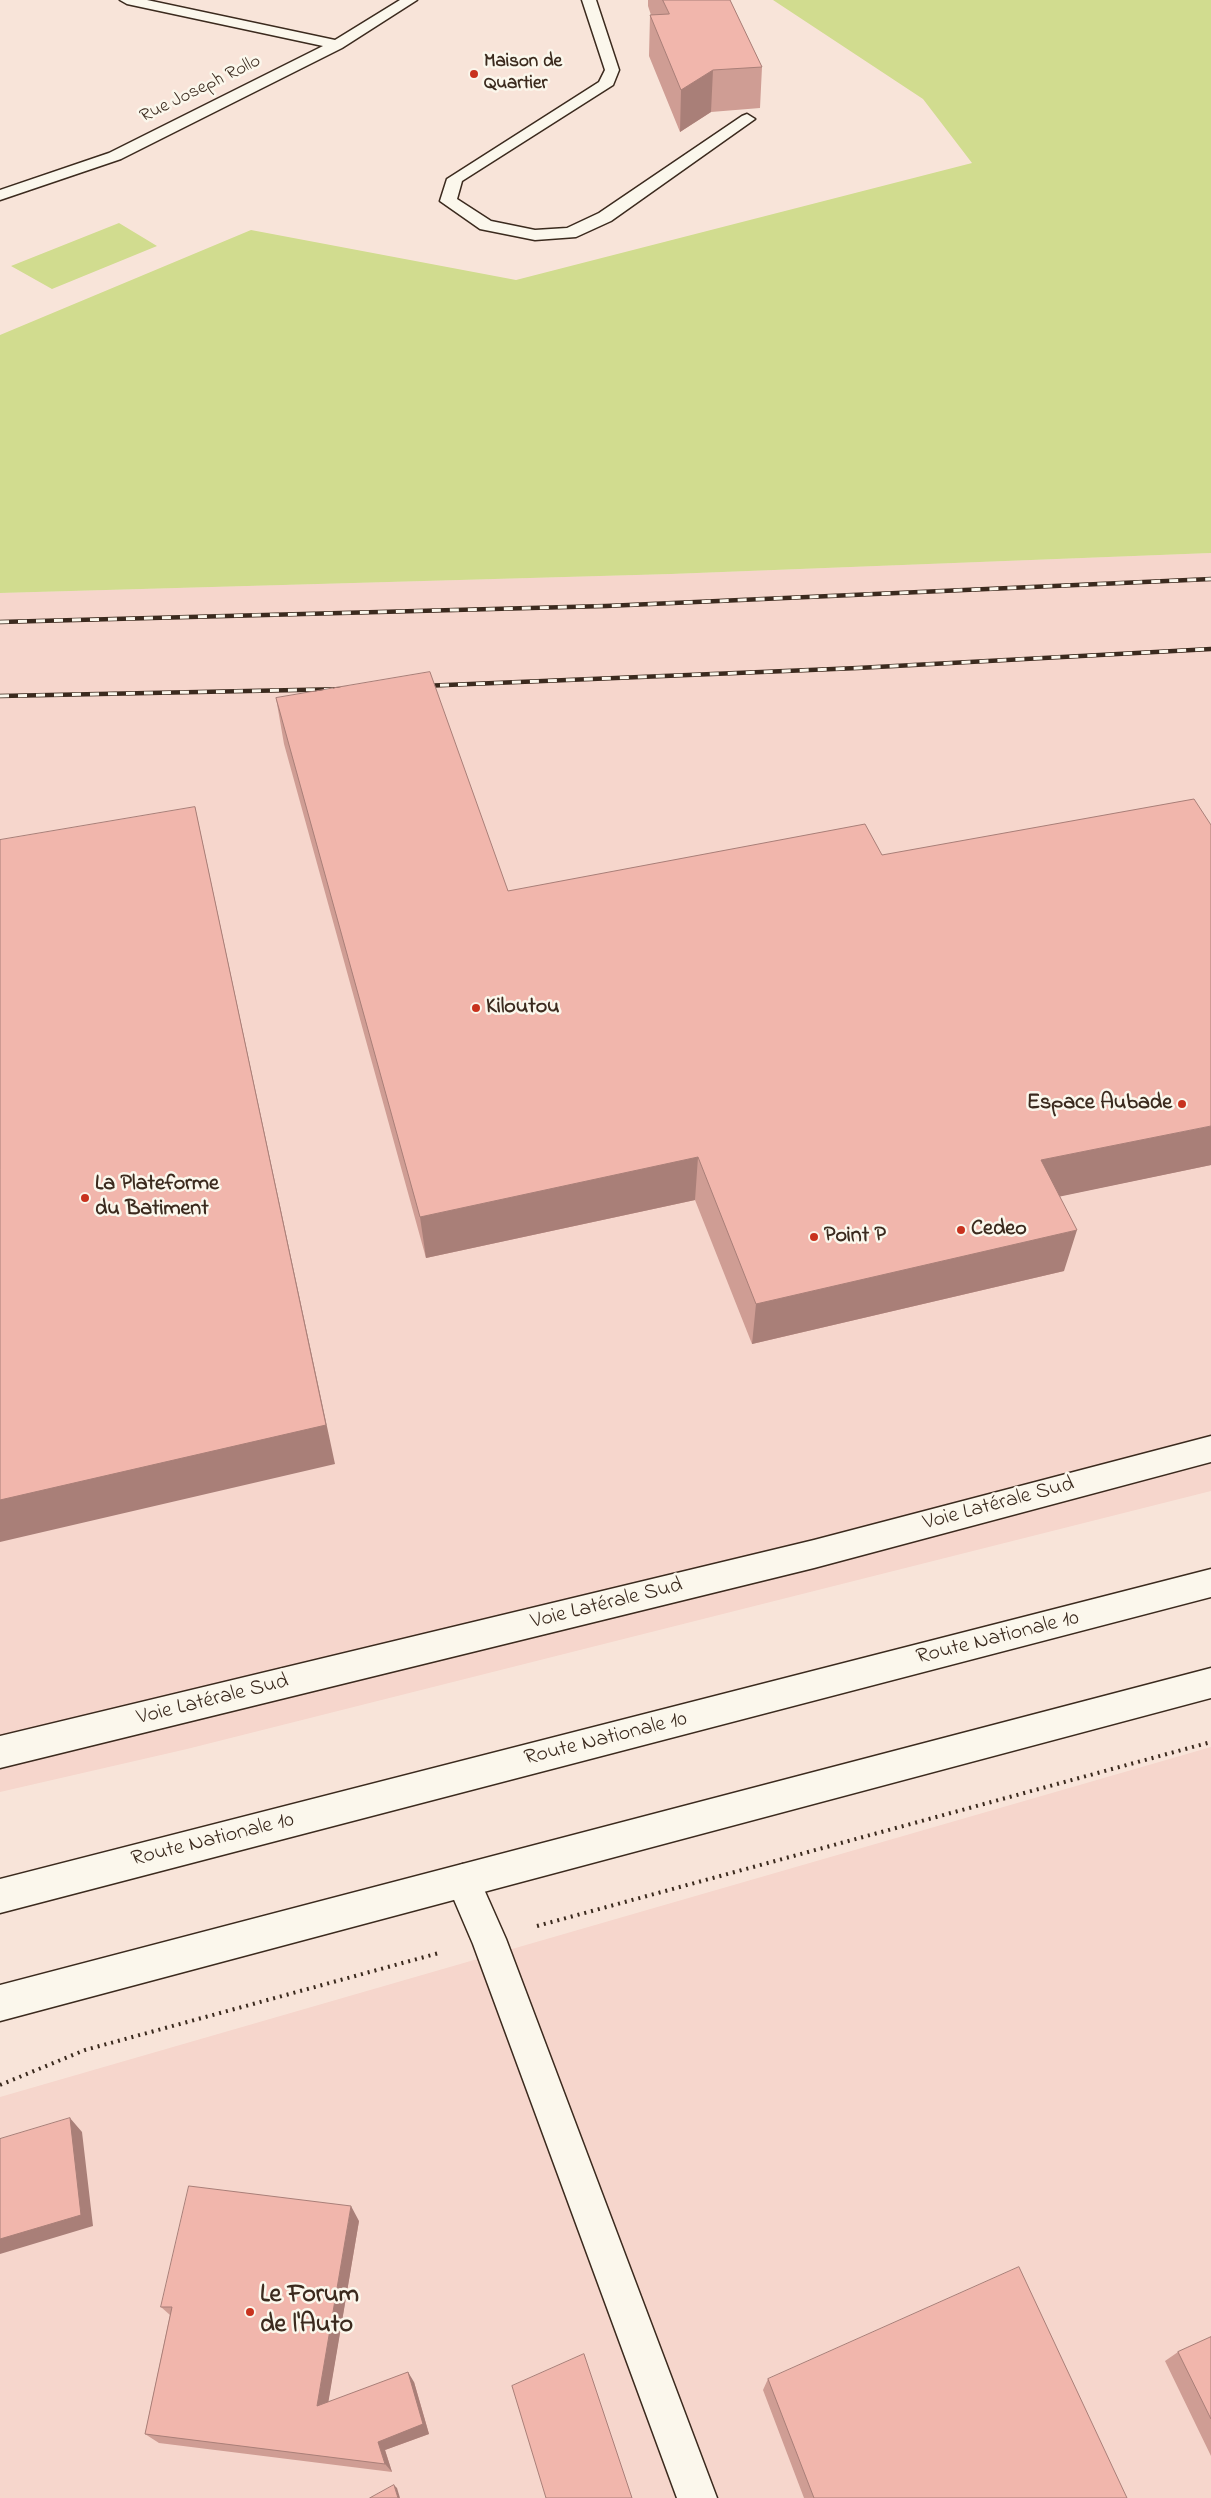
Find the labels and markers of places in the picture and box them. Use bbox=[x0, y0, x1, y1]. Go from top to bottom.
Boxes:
place label: Maison de Quartier bbox=[484, 52, 562, 96]
marker: Maison de Quartier bbox=[468, 68, 480, 80]
place label: Kiloutou bbox=[486, 995, 560, 1021]
marker: Kiloutou bbox=[470, 1002, 482, 1014]
place label: Espace Aubade bbox=[1027, 1091, 1172, 1117]
marker: Espace Aubade bbox=[1176, 1098, 1188, 1110]
place label: La Plateforme du Batiment bbox=[95, 1172, 219, 1224]
marker: La Plateforme du Batiment bbox=[79, 1192, 91, 1204]
place label: Cedeo bbox=[971, 1217, 1027, 1243]
place label: Point P bbox=[824, 1224, 886, 1250]
marker: Cedeo bbox=[955, 1224, 967, 1236]
marker: Point P bbox=[808, 1231, 820, 1243]
place label: Le Forum de l'Auto bbox=[260, 2281, 359, 2342]
marker: Le Forum de l'Auto bbox=[244, 2306, 256, 2318]

